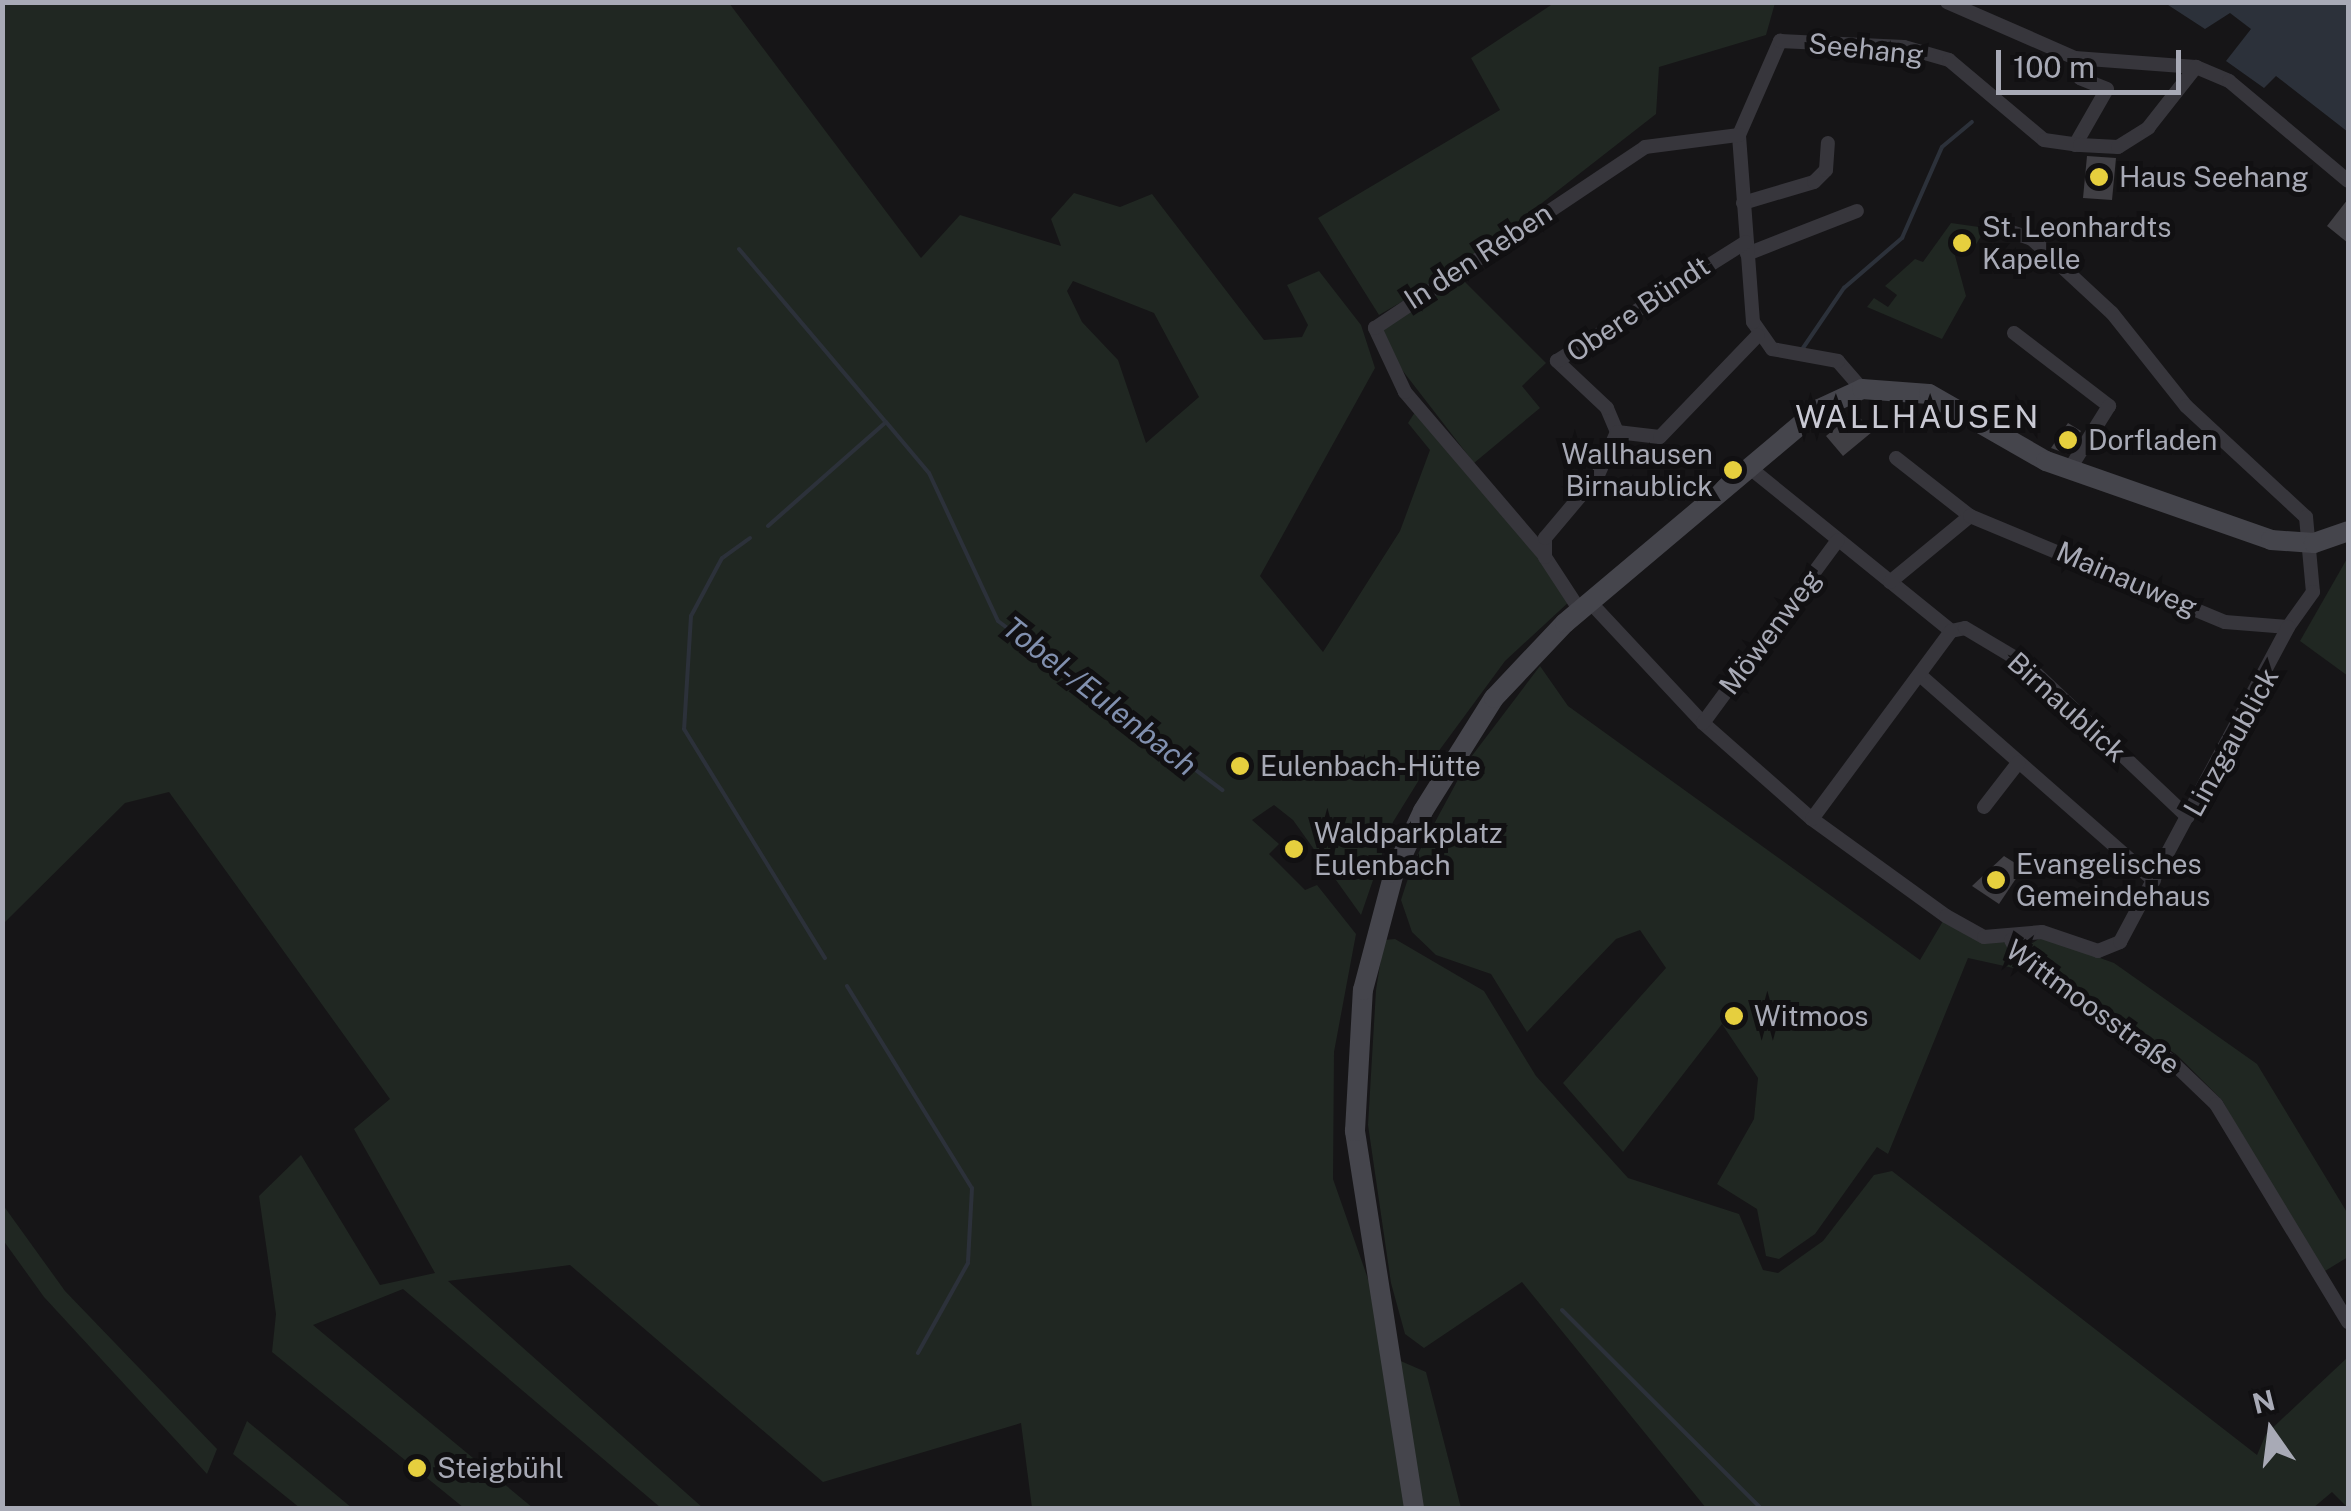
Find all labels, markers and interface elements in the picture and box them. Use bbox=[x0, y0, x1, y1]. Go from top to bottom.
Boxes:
street label: Seehang bbox=[1807, 26, 1925, 72]
scale bar bbox=[2001, 30, 2186, 92]
text: 100 m bbox=[2013, 49, 2095, 85]
place label: Haus Seehang bbox=[2119, 160, 2309, 194]
marker: Haus Seehang bbox=[2088, 166, 2110, 188]
street label: In den Reben bbox=[1398, 196, 1558, 316]
place label: St. Leonhardts Kapelle bbox=[1982, 210, 2172, 276]
marker: St. Leonhardts Kapelle bbox=[1951, 232, 1973, 254]
street label: Obere Bündt bbox=[1560, 249, 1716, 369]
district label: WALLHAUSEN bbox=[1795, 398, 2041, 436]
place label: Dorfladen bbox=[2088, 423, 2217, 457]
marker: Dorfladen bbox=[2057, 429, 2079, 451]
place label: Wallhausen Birnaublick bbox=[1562, 437, 1713, 503]
marker: Wallhausen Birnaublick bbox=[1722, 459, 1744, 481]
street label: Mainauweg bbox=[2051, 534, 2203, 624]
street label: Möwenweg bbox=[1712, 563, 1828, 701]
water label: Tobel-/Eulenbach bbox=[996, 609, 1204, 783]
street label: Birnaublick bbox=[2001, 645, 2133, 769]
street label: Linzgaublick bbox=[2176, 662, 2286, 822]
place label: Eulenbach-Hütte bbox=[1260, 749, 1481, 783]
marker: Eulenbach-Hütte bbox=[1229, 755, 1251, 777]
place label: Waldparkplatz Eulenbach bbox=[1314, 816, 1502, 882]
marker: Waldparkplatz Eulenbach bbox=[1283, 838, 1305, 860]
place label: Evangelisches Gemeindehaus bbox=[2016, 847, 2210, 913]
marker: Evangelisches Gemeindehaus bbox=[1985, 869, 2007, 891]
street label: Wittmoosstraße bbox=[1999, 933, 2187, 1081]
place label: Witmoos bbox=[1754, 999, 1868, 1033]
marker: Witmoos bbox=[1723, 1005, 1745, 1027]
north arrow bbox=[2221, 1381, 2321, 1481]
text: N bbox=[2249, 1383, 2278, 1420]
place label: Steigbühl bbox=[437, 1451, 564, 1485]
marker: Steigbühl bbox=[406, 1457, 428, 1479]

